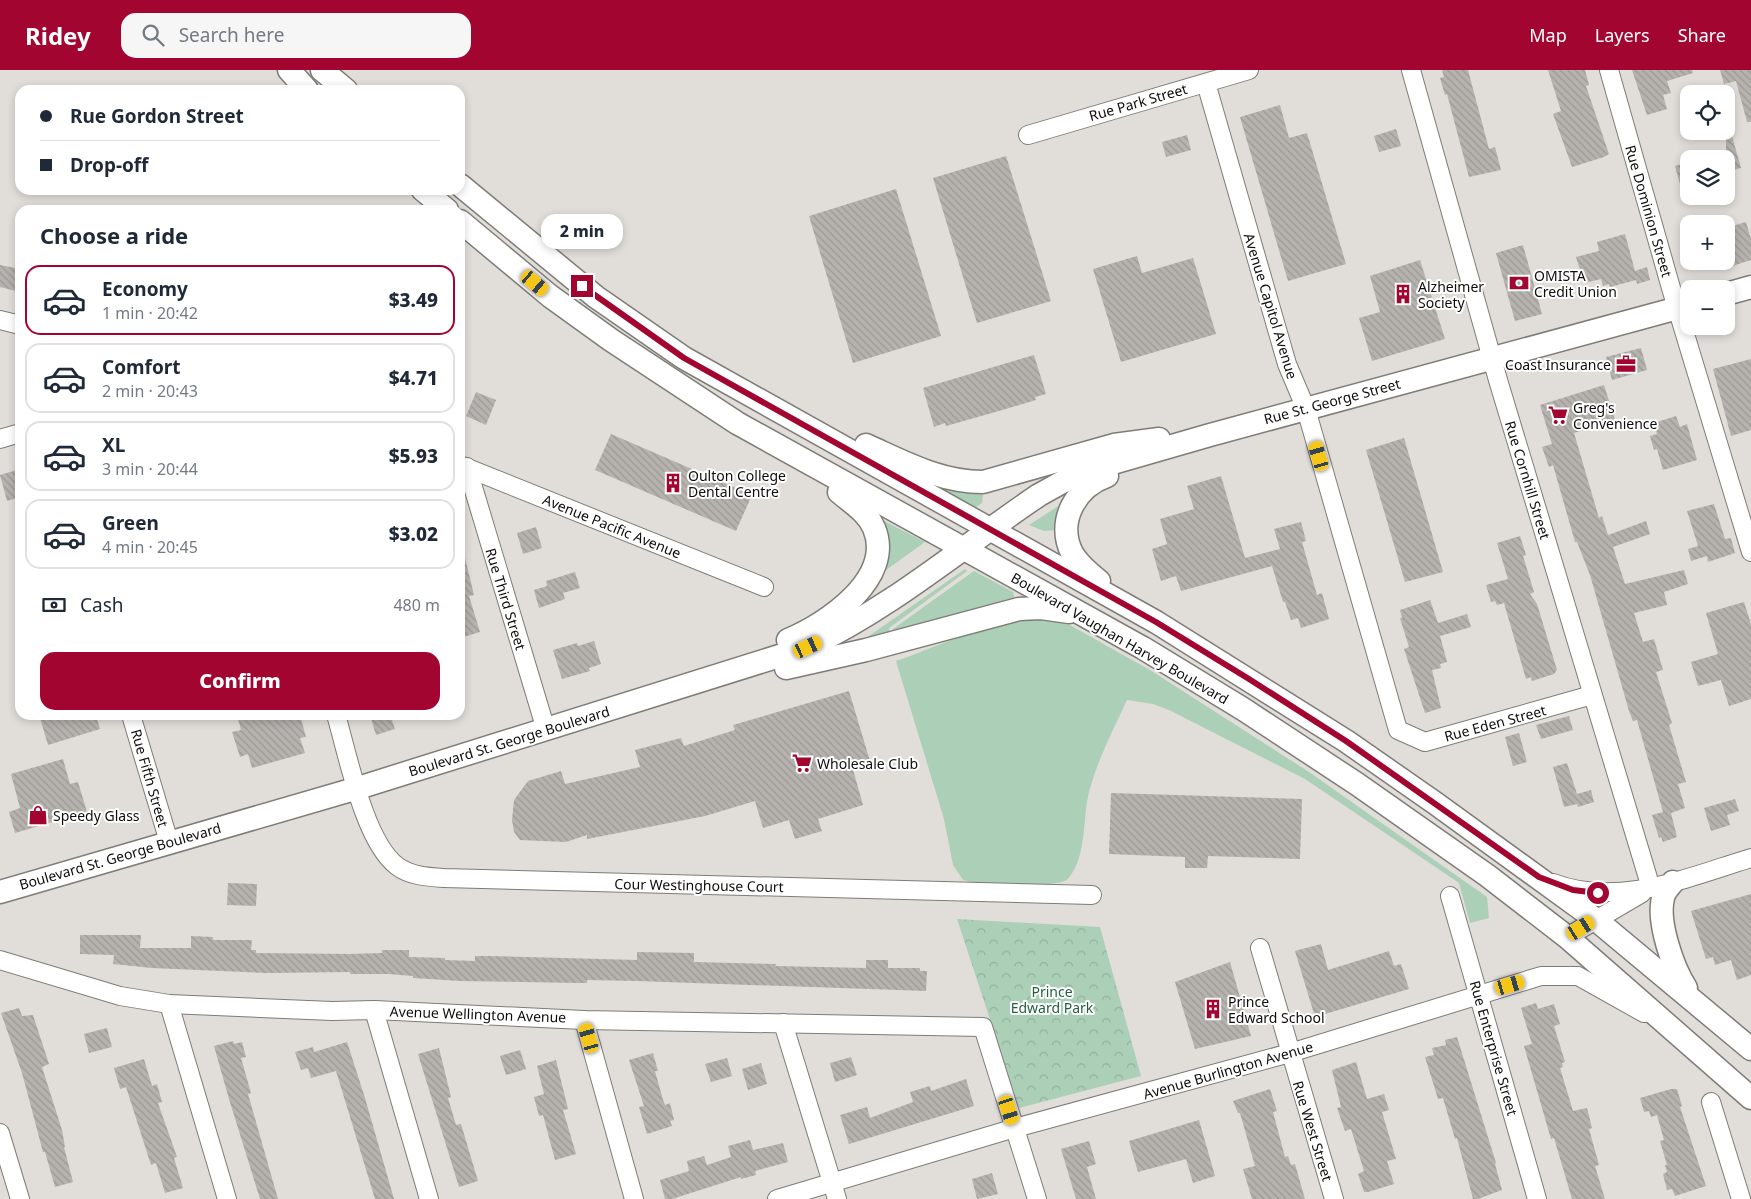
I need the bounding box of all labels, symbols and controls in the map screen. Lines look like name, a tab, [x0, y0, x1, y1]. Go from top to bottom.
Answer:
search box	[121, 13, 471, 58]
text: Ridey	[25, 19, 91, 52]
icon: search	[139, 21, 167, 49]
text: Search here	[179, 22, 284, 48]
text: Map	[1529, 23, 1567, 47]
text: Layers	[1595, 23, 1650, 47]
text: Share	[1678, 23, 1726, 47]
street label: Rue Park Street	[1087, 79, 1189, 125]
map controls	[1680, 85, 1735, 335]
button: locate	[1680, 85, 1735, 140]
text: Rue Gordon Street	[70, 103, 244, 129]
street label: Rue Dominion Street	[1621, 143, 1677, 279]
button: layers	[1680, 150, 1735, 205]
text: Drop-off	[70, 152, 149, 178]
callout: 2 min	[541, 214, 623, 248]
button: +	[1680, 215, 1735, 270]
text: Choose a ride	[40, 220, 188, 250]
text: 2 min	[560, 220, 604, 242]
street label: Avenue Capitol Avenue	[1240, 231, 1302, 381]
place label: OMISTA Credit Union	[1534, 266, 1617, 301]
car	[518, 268, 551, 298]
bank icon: OMISTA Credit Union	[1508, 272, 1530, 294]
route end	[571, 275, 593, 297]
text: Economy	[102, 276, 188, 302]
place label: Alzheimer Society	[1418, 277, 1484, 312]
icon: car	[42, 278, 87, 323]
button: −	[1680, 280, 1735, 335]
building icon: Alzheimer Society	[1392, 283, 1414, 305]
text: $3.49	[389, 287, 438, 313]
text: 1 min · 20:42	[102, 302, 198, 324]
office icon: Coast Insurance	[1615, 353, 1637, 375]
text: Comfort	[102, 354, 181, 380]
place label: Coast Insurance	[1505, 355, 1611, 374]
icon: car	[42, 356, 87, 401]
text: $4.71	[389, 365, 438, 391]
street label: Rue St. George Street	[1262, 374, 1402, 428]
text: 2 min · 20:43	[102, 380, 198, 402]
place label: Greg's Convenience	[1573, 398, 1658, 433]
supermarket icon: Greg's Convenience	[1547, 404, 1569, 426]
street label: Rue Cornhill Street	[1501, 418, 1555, 542]
text: XL	[102, 432, 125, 458]
icon: car	[42, 434, 87, 479]
car	[1307, 440, 1330, 472]
text: $5.93	[389, 443, 438, 469]
text: 3 min · 20:44	[102, 458, 198, 480]
place label: Oulton College Dental Centre	[688, 466, 786, 501]
building icon: Oulton College Dental Centre	[662, 472, 684, 494]
street label: Avenue Pacific Avenue	[540, 490, 684, 562]
text: Green	[102, 510, 159, 536]
icon: car	[42, 512, 87, 557]
text: $3.02	[389, 521, 438, 547]
text: 4 min · 20:45	[102, 536, 198, 558]
street label: Rue Third Street	[481, 546, 531, 652]
street label: Boulevard Vaughan Harvey Boulevard	[1008, 568, 1232, 708]
icon: cash	[40, 591, 68, 619]
text: Cash	[80, 592, 124, 618]
text: 480 m	[393, 594, 440, 616]
car	[791, 634, 824, 660]
button: Confirm	[40, 652, 440, 710]
street label: Rue Eden Street	[1442, 700, 1548, 746]
street label: Boulevard St. George Boulevard	[406, 701, 612, 781]
street label: Rue Fifth Street	[127, 727, 173, 829]
supermarket icon: Wholesale Club	[791, 752, 813, 774]
place label: Wholesale Club	[817, 754, 918, 773]
shop icon: Speedy Glass	[27, 804, 49, 826]
place label: Speedy Glass	[53, 806, 140, 825]
street label: Boulevard St. George Boulevard	[17, 818, 223, 894]
street label: Cour Westinghouse Court	[614, 874, 784, 896]
route start	[1587, 882, 1609, 904]
car	[1564, 914, 1597, 942]
car	[1493, 974, 1526, 996]
street label: Rue Enterprise Street	[1466, 978, 1522, 1118]
park label: Prince Edward Park	[1011, 982, 1094, 1017]
place label: Prince Edward School	[1228, 992, 1325, 1027]
building icon: Prince Edward School	[1202, 998, 1224, 1020]
street label: Avenue Wellington Avenue	[389, 1001, 567, 1027]
car	[577, 1022, 600, 1054]
street label: Avenue Burlington Avenue	[1141, 1037, 1315, 1103]
street label: Rue West Street	[1289, 1078, 1337, 1184]
car	[997, 1093, 1020, 1127]

